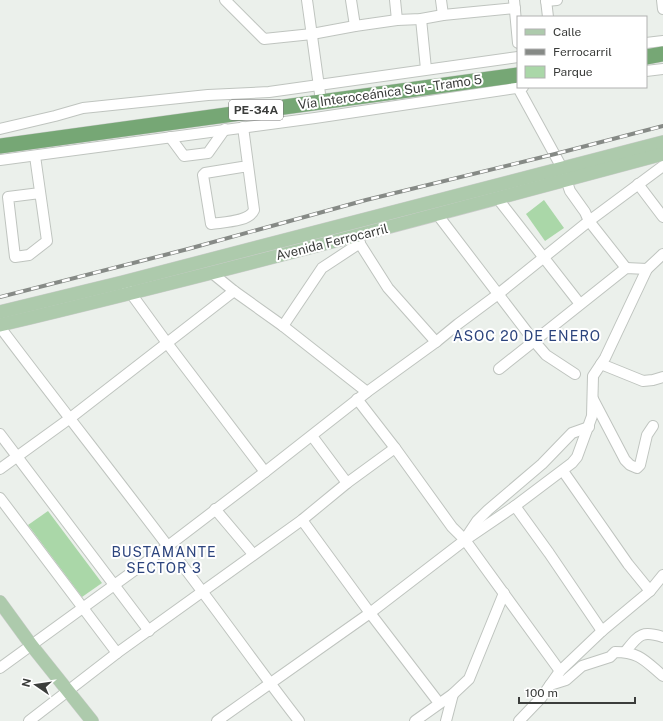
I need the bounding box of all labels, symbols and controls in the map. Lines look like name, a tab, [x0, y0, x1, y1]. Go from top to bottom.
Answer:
legend	[517, 16, 647, 88]
text: Calle	[553, 25, 582, 39]
text: Ferrocarril	[553, 45, 612, 59]
text: Parque	[553, 65, 593, 79]
street label: Vía Interoceánica Sur - Tramo 5	[297, 72, 483, 112]
road number: PE-34A	[229, 100, 283, 120]
street label: Avenida Ferrocarril	[274, 221, 390, 263]
district label: ASOC 20 DE ENERO	[453, 328, 601, 344]
district label: BUSTAMANTE SECTOR 3	[111, 544, 217, 576]
north arrow	[16, 665, 56, 705]
text: N	[19, 677, 33, 688]
scale bar	[519, 679, 635, 705]
text: 100 m	[525, 686, 558, 700]

